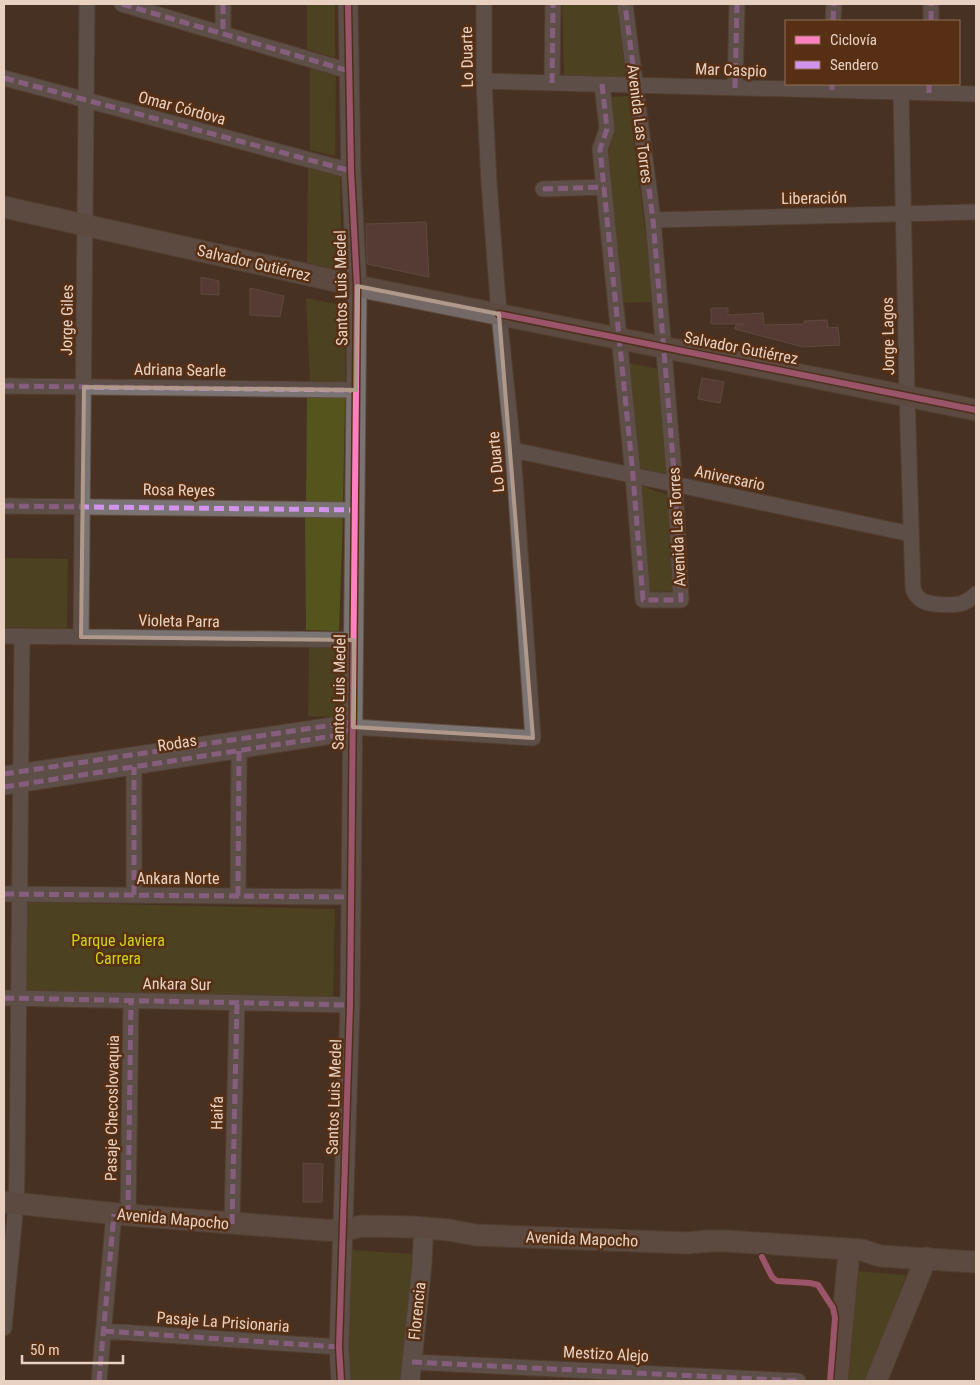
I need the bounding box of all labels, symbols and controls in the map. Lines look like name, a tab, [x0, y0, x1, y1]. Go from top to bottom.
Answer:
legend	[785, 20, 960, 85]
street label: Lo Duarte	[457, 26, 477, 88]
text: Ciclovía	[830, 31, 877, 49]
text: Sendero	[830, 56, 879, 74]
street label: Mar Caspio	[695, 59, 767, 81]
street label: Avenida Las Torres	[623, 63, 657, 185]
street label: Omar Córdova	[136, 87, 228, 129]
street label: Liberación	[781, 188, 847, 208]
street label: Santos Luis Medel	[330, 230, 352, 346]
street label: Salvador Gutiérrez	[195, 241, 313, 285]
street label: Jorge Giles	[57, 284, 77, 356]
street label: Jorge Lagos	[878, 297, 898, 375]
street label: Salvador Gutiérrez	[682, 328, 800, 368]
street label: Adriana Searle	[134, 360, 226, 380]
street label: Lo Duarte	[484, 431, 508, 493]
street label: Aniversario	[693, 461, 767, 495]
street label: Avenida Las Torres	[664, 467, 690, 587]
street label: Rosa Reyes	[143, 480, 215, 500]
street label: Violeta Parra	[138, 611, 220, 631]
street label: Santos Luis Medel	[328, 634, 350, 750]
street label: Rodas	[156, 731, 198, 755]
street label: Ankara Norte	[136, 869, 220, 888]
park label: Parque Javiera Carrera	[71, 931, 165, 968]
street label: Ankara Sur	[143, 974, 212, 994]
street label: Pasaje Checoslovaquia	[101, 1035, 123, 1181]
street label: Santos Luis Medel	[322, 1039, 346, 1155]
street label: Haifa	[207, 1096, 227, 1130]
street label: Avenida Mapocho	[116, 1205, 230, 1233]
street label: Avenida Mapocho	[525, 1228, 639, 1250]
street label: Florencia	[405, 1281, 429, 1341]
street label: Pasaje La Prisionaria	[156, 1308, 290, 1336]
scale bar	[22, 1332, 124, 1364]
text: 50 m	[30, 1341, 60, 1359]
street label: Mestizo Alejo	[563, 1342, 649, 1366]

